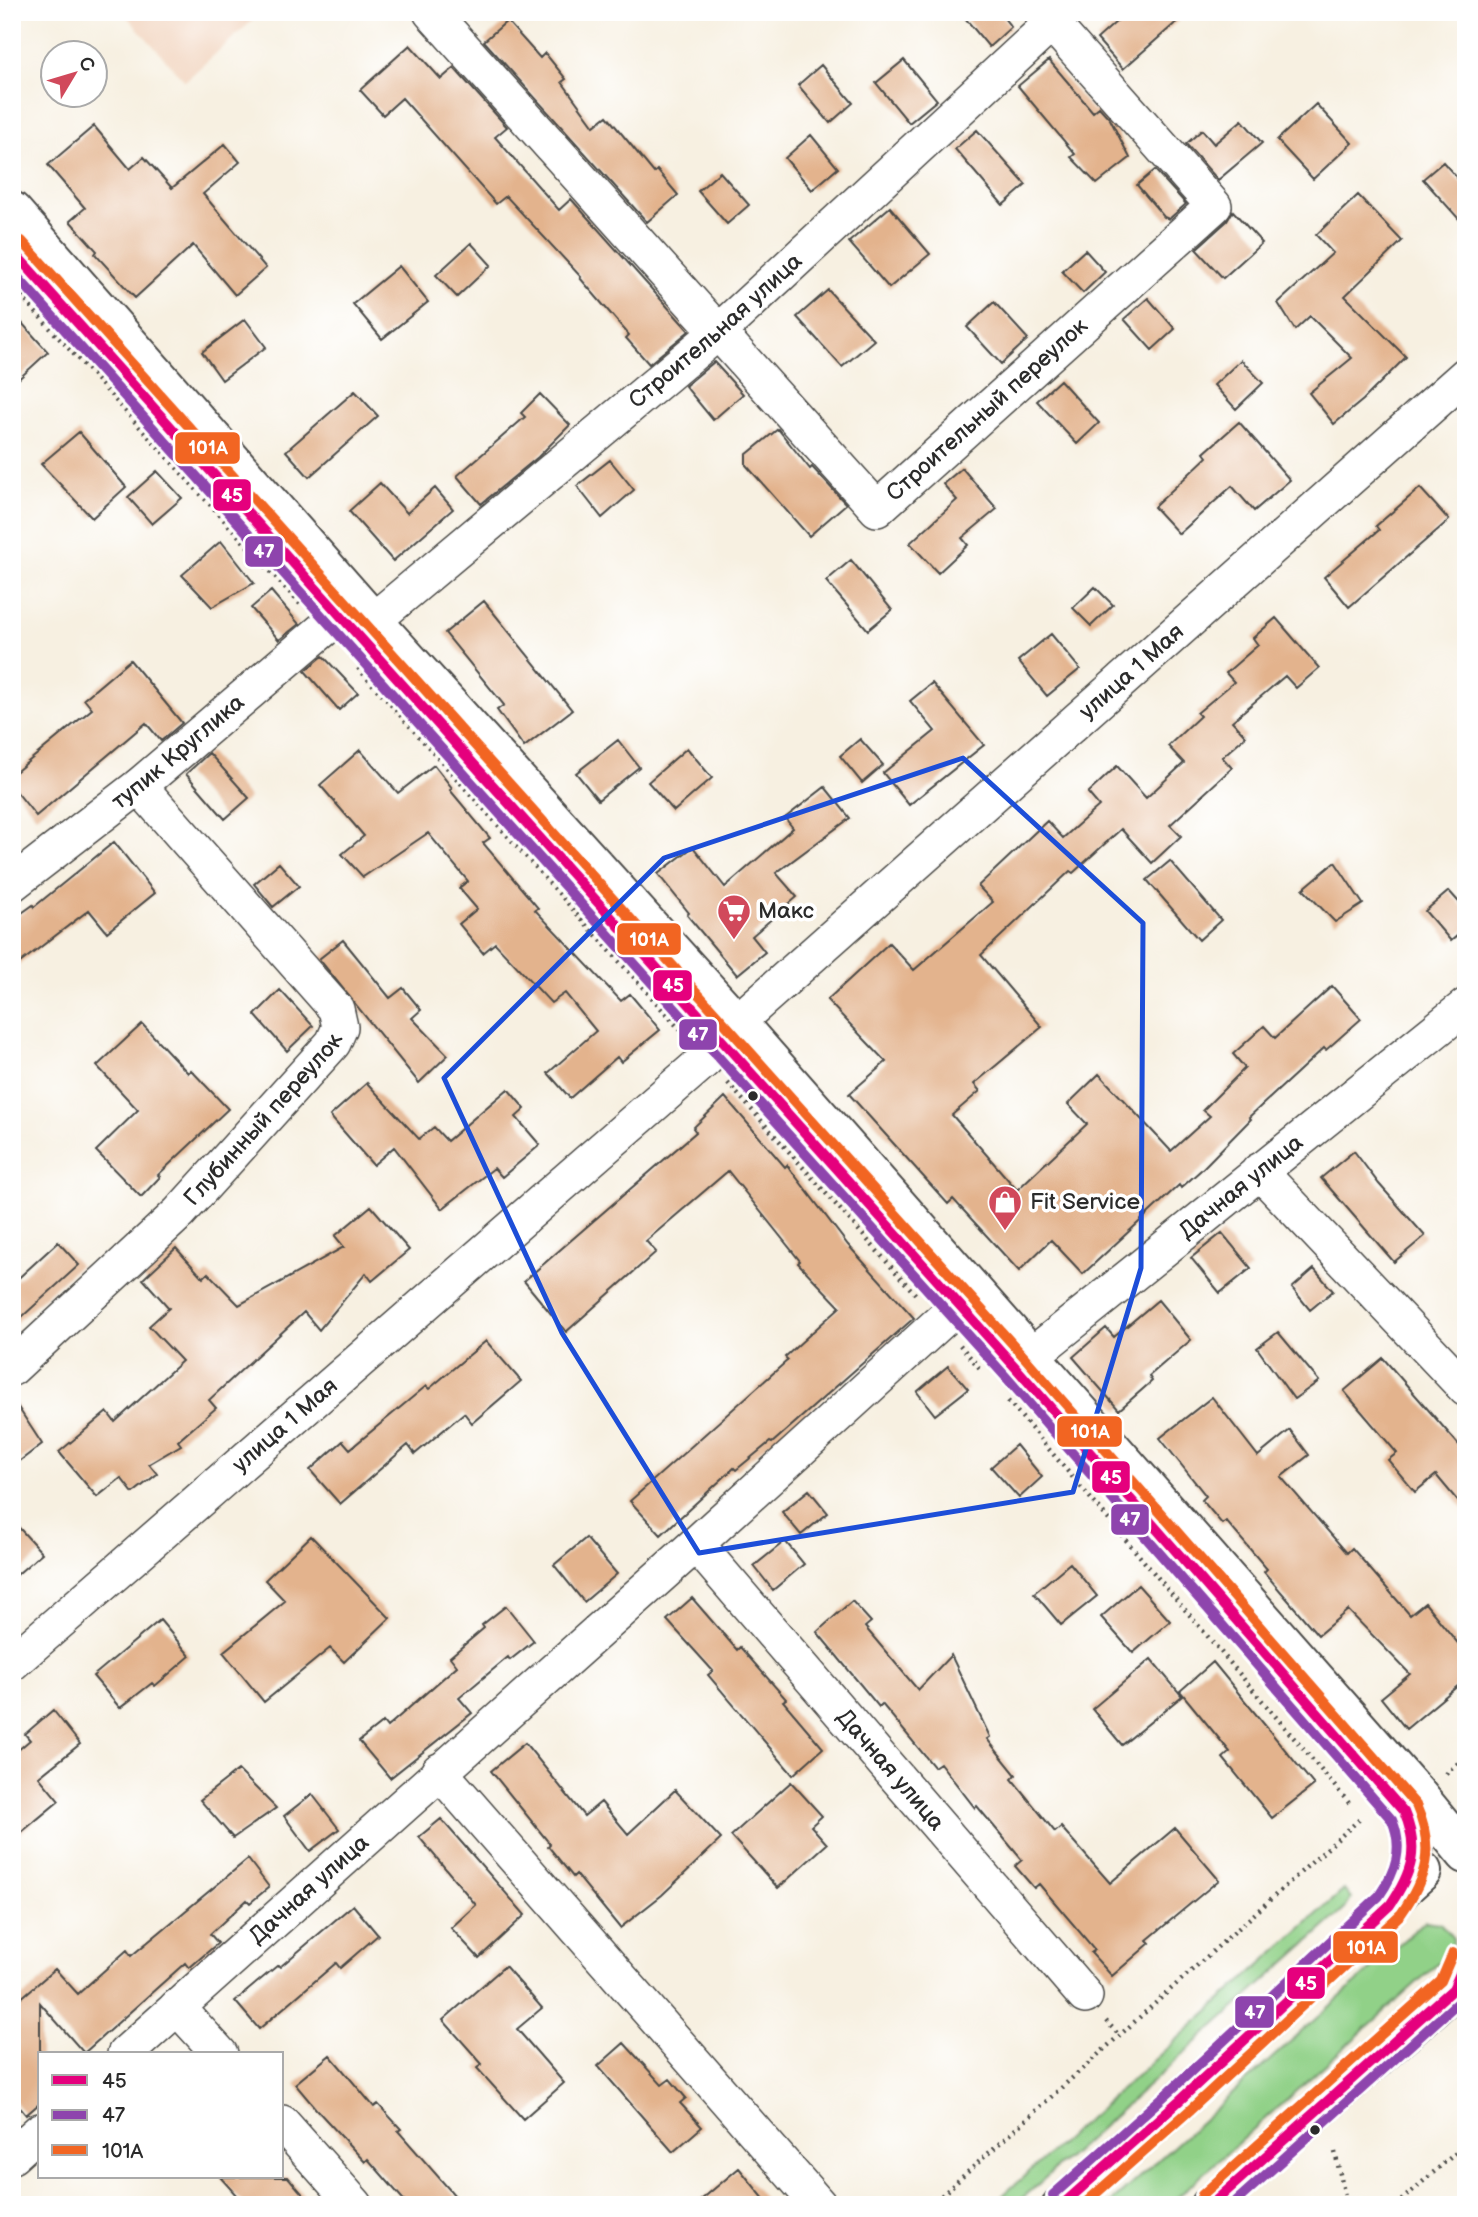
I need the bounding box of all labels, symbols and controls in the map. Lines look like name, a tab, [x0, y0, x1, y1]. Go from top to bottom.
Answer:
north arrow	[38, 38, 108, 108]
text: С	[73, 52, 99, 77]
street label: Строительная улица	[623, 247, 808, 415]
street label: Строительный переулок	[881, 312, 1094, 508]
line badge: 101А	[174, 431, 241, 465]
text: 101А	[188, 437, 228, 460]
line badge: 45	[212, 478, 252, 512]
text: 45	[221, 485, 243, 508]
line badge: 47	[244, 535, 284, 568]
text: 47	[253, 541, 275, 564]
street label: улица 1 Мая	[1074, 618, 1190, 726]
street label: тупик Круглика	[106, 688, 250, 816]
supermarket icon: Макс	[715, 892, 753, 941]
place label: Макс	[758, 897, 814, 925]
line badge: 101А	[616, 922, 682, 956]
text: 101А	[629, 929, 669, 952]
line badge: 45	[652, 969, 693, 1002]
text: 45	[662, 975, 684, 998]
line badge: 47	[678, 1018, 718, 1051]
text: 47	[687, 1024, 709, 1047]
street label: Глубинный переулок	[178, 1029, 350, 1212]
unlabelled marker	[746, 1089, 760, 1103]
street label: Дачная улица	[1174, 1128, 1309, 1245]
shop icon: Fit Service	[986, 1183, 1024, 1232]
place label: Fit Service	[1030, 1188, 1140, 1216]
street label: улица 1 Мая	[227, 1372, 344, 1479]
line badge: 101А	[1056, 1415, 1123, 1448]
text: 101А	[1070, 1421, 1110, 1444]
line badge: 45	[1091, 1460, 1131, 1494]
text: 45	[1100, 1467, 1122, 1490]
line badge: 47	[1110, 1503, 1150, 1536]
text: 47	[1119, 1509, 1141, 1532]
street label: Дачная улица	[830, 1703, 951, 1837]
street label: Дачная улица	[244, 1828, 375, 1950]
line badge: 101А	[1332, 1930, 1399, 1964]
text: 101А	[1346, 1937, 1386, 1960]
line badge: 45	[1286, 1966, 1326, 2000]
text: 45	[1295, 1973, 1317, 1996]
line badge: 47	[1234, 1995, 1275, 2029]
text: 47	[1244, 2002, 1266, 2025]
legend	[38, 2052, 284, 2178]
text: 45	[102, 2069, 127, 2094]
text: 47	[102, 2103, 126, 2128]
unlabelled marker	[1308, 2123, 1322, 2137]
text: 101А	[102, 2139, 144, 2164]

